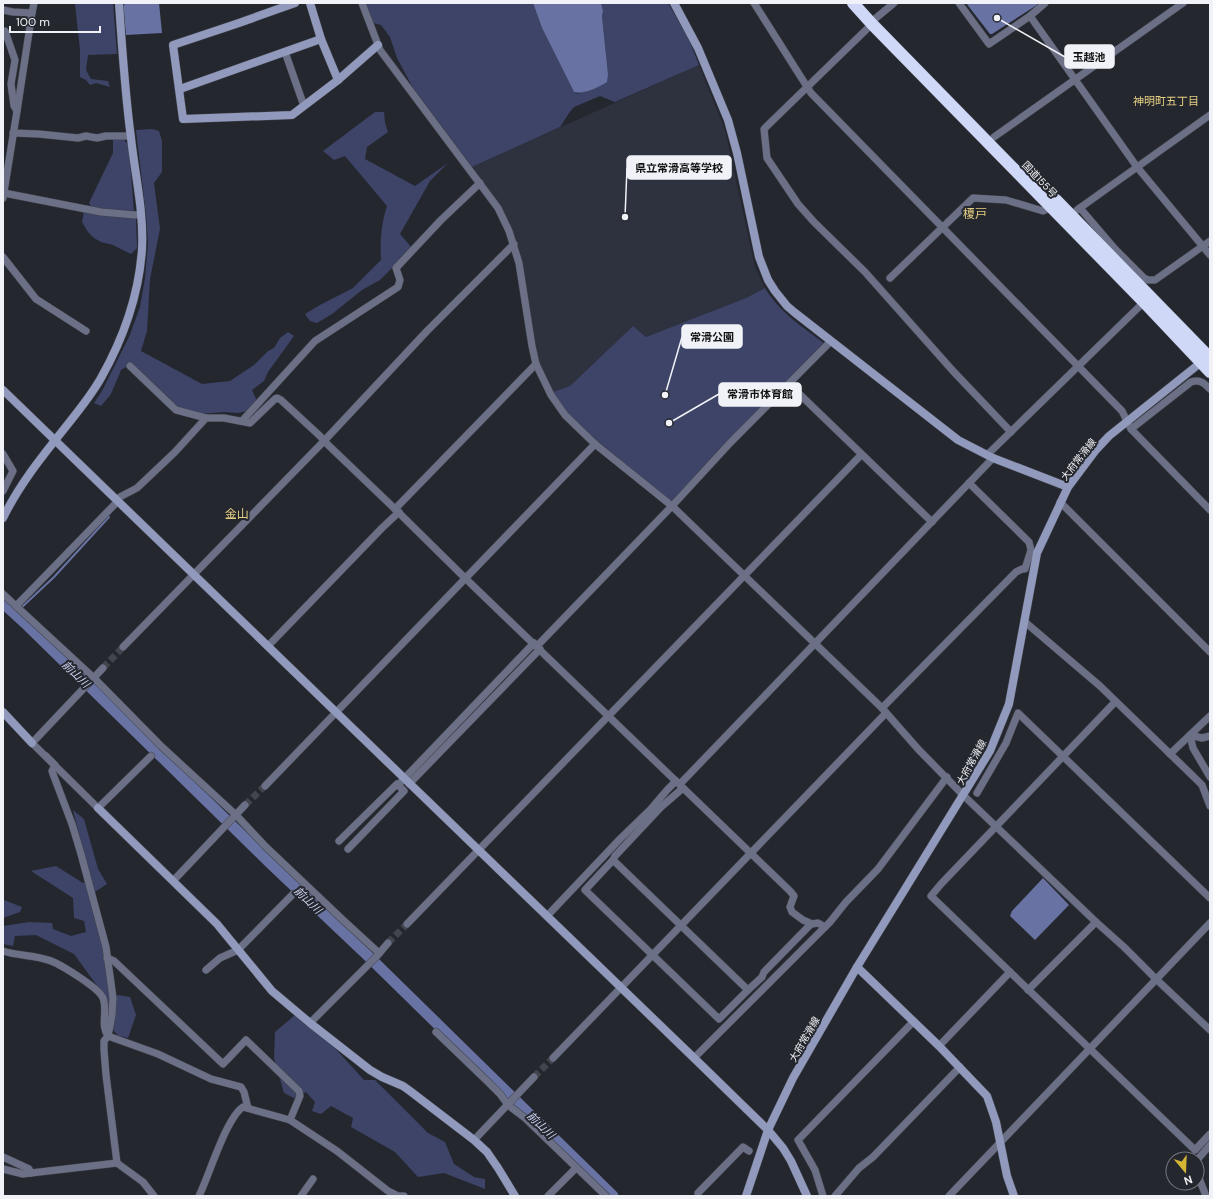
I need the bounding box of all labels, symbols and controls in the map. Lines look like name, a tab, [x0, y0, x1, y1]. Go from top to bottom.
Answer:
scale bar	[10, 8, 100, 34]
text: 100 m	[16, 14, 50, 30]
callout: 玉越池	[1065, 45, 1114, 68]
text: 玉越池	[1073, 50, 1106, 64]
district label: 神明町五丁目	[1133, 94, 1199, 108]
callout: 県立常滑高等学校	[627, 156, 731, 179]
street label: 国道155号	[1019, 159, 1060, 200]
text: 県立常滑高等学校	[635, 161, 723, 175]
district label: 榎戸	[963, 206, 987, 222]
callout: 常滑公園	[682, 325, 742, 348]
text: 常滑公園	[690, 330, 734, 344]
callout: 常滑市体育館	[719, 383, 801, 406]
text: 常滑市体育館	[727, 387, 793, 401]
street label: 大府常滑線	[1058, 436, 1099, 483]
district label: 金山	[225, 506, 249, 522]
water label: 前山川	[59, 658, 93, 691]
street label: 大府常滑線	[954, 737, 989, 787]
water label: 前山川	[291, 884, 325, 917]
street label: 大府常滑線	[786, 1014, 823, 1064]
water label: 前山川	[524, 1109, 558, 1142]
north arrow	[1165, 1151, 1205, 1191]
text: N	[1182, 1173, 1194, 1188]

